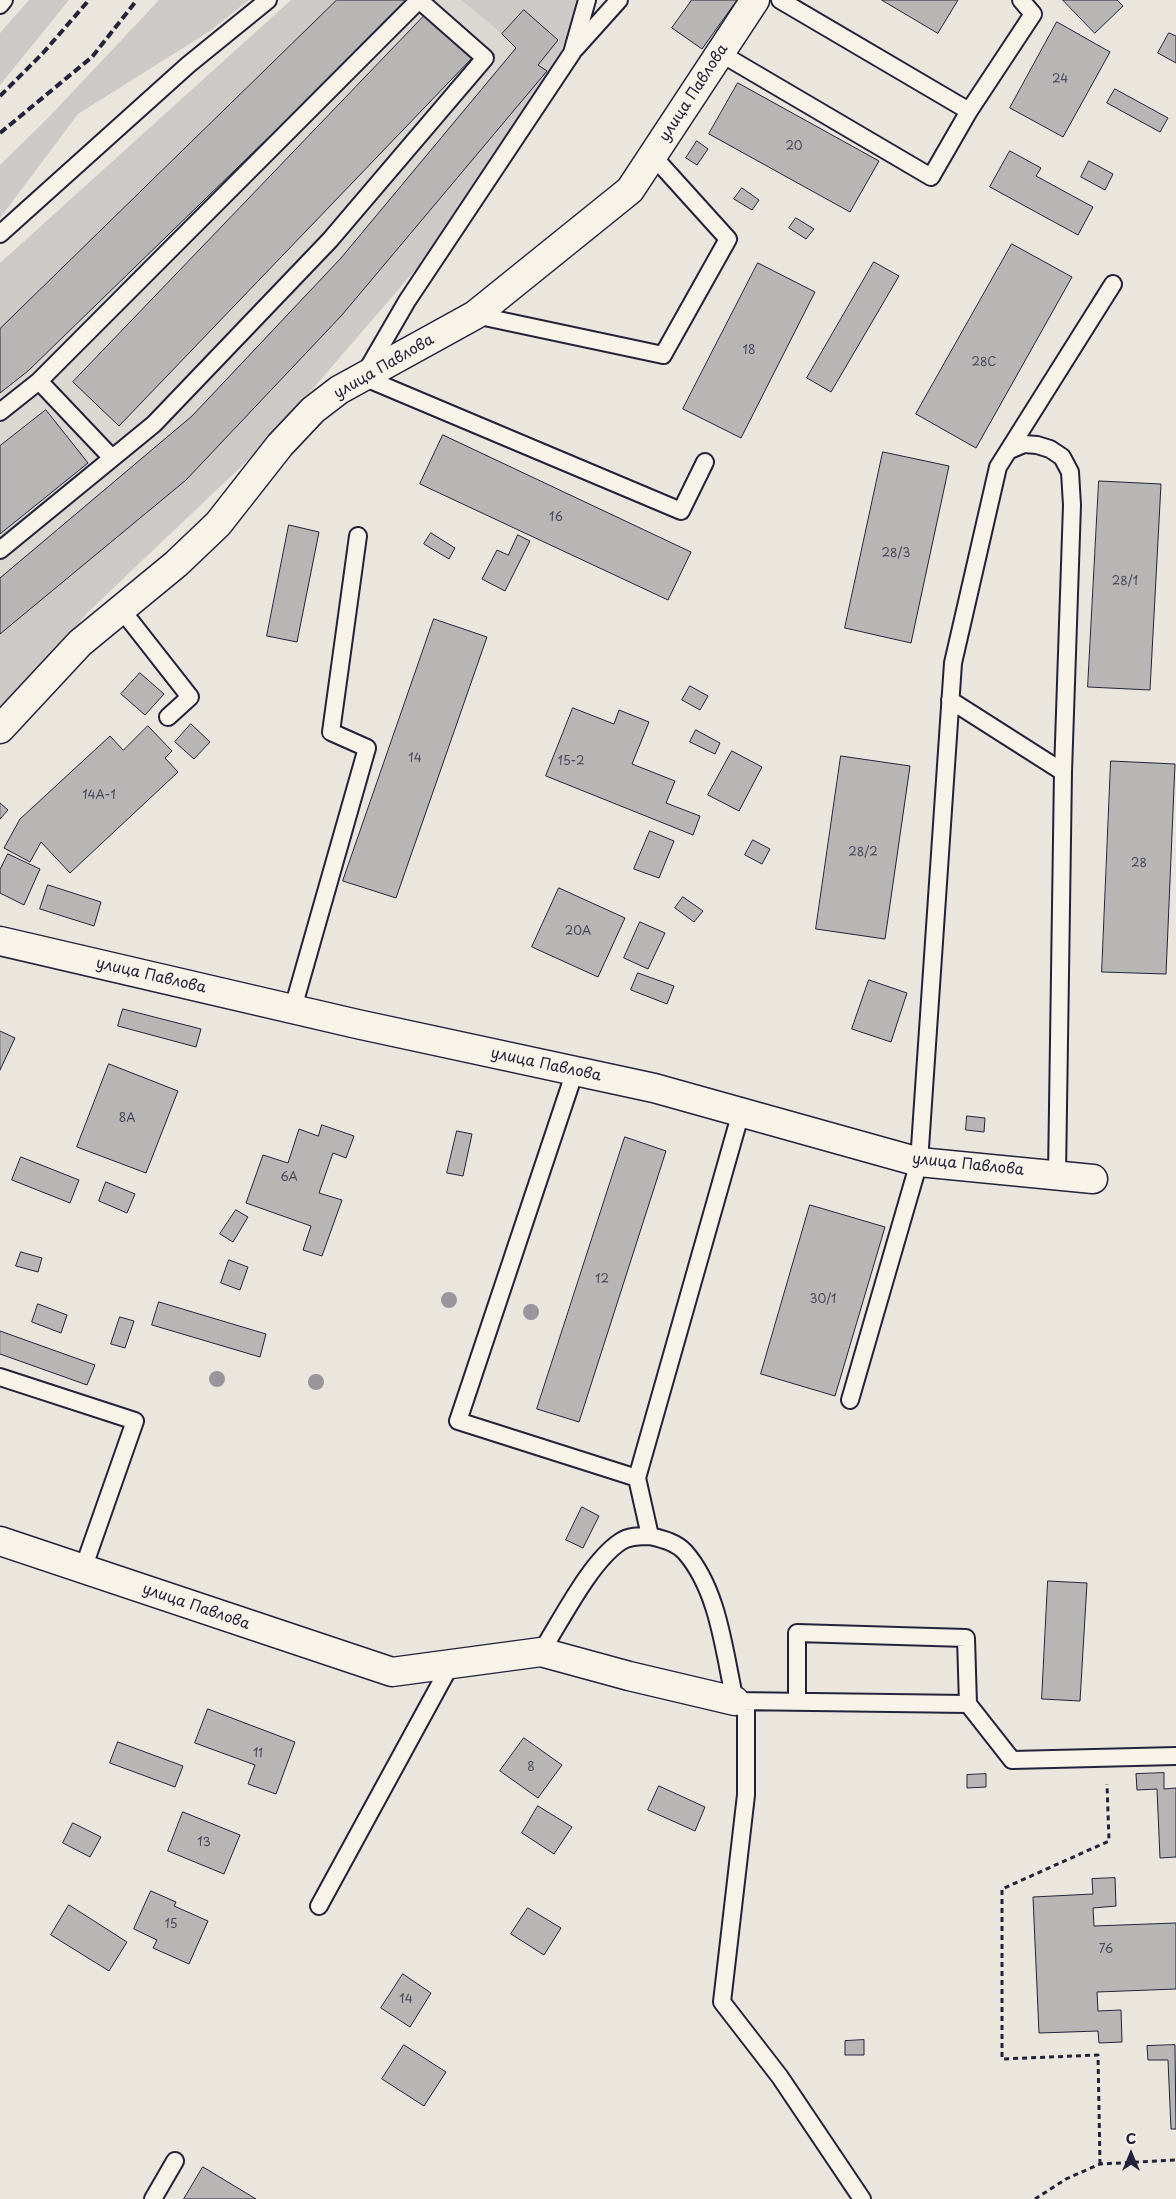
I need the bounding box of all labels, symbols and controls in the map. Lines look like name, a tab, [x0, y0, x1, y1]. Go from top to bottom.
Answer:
street label: улица Павлова	[656, 41, 732, 145]
house number: 24	[1052, 73, 1068, 87]
house number: 20	[785, 140, 803, 154]
street label: улица Павлова	[331, 331, 437, 403]
house number: 18	[743, 344, 755, 358]
house number: 28С	[971, 356, 997, 370]
house number: 16	[549, 511, 563, 525]
house number: 28/3	[882, 547, 910, 561]
house number: 28/1	[1112, 575, 1138, 589]
house number: 14	[408, 752, 422, 766]
house number: 15-2	[557, 755, 585, 769]
house number: 14А-1	[82, 789, 116, 803]
house number: 28/2	[848, 846, 878, 860]
house number: 28	[1131, 857, 1147, 871]
house number: 20А	[565, 925, 591, 939]
street label: улица Павлова	[94, 955, 208, 997]
street label: улица Павлова	[489, 1045, 603, 1085]
house number: 8А	[119, 1112, 135, 1126]
street label: улица Павлова	[911, 1150, 1025, 1180]
house number: 6А	[280, 1171, 298, 1185]
house number: 12	[595, 1273, 609, 1287]
house number: 30/1	[810, 1293, 836, 1307]
street label: улица Павлова	[140, 1580, 252, 1634]
house number: 11	[253, 1747, 263, 1761]
house number: 8	[527, 1761, 535, 1775]
house number: 13	[197, 1836, 211, 1850]
house number: 15	[164, 1918, 178, 1932]
house number: 76	[1099, 1943, 1113, 1957]
house number: 14	[399, 1993, 413, 2007]
text: С	[1126, 2128, 1136, 2149]
north arrow	[1106, 2129, 1156, 2179]

